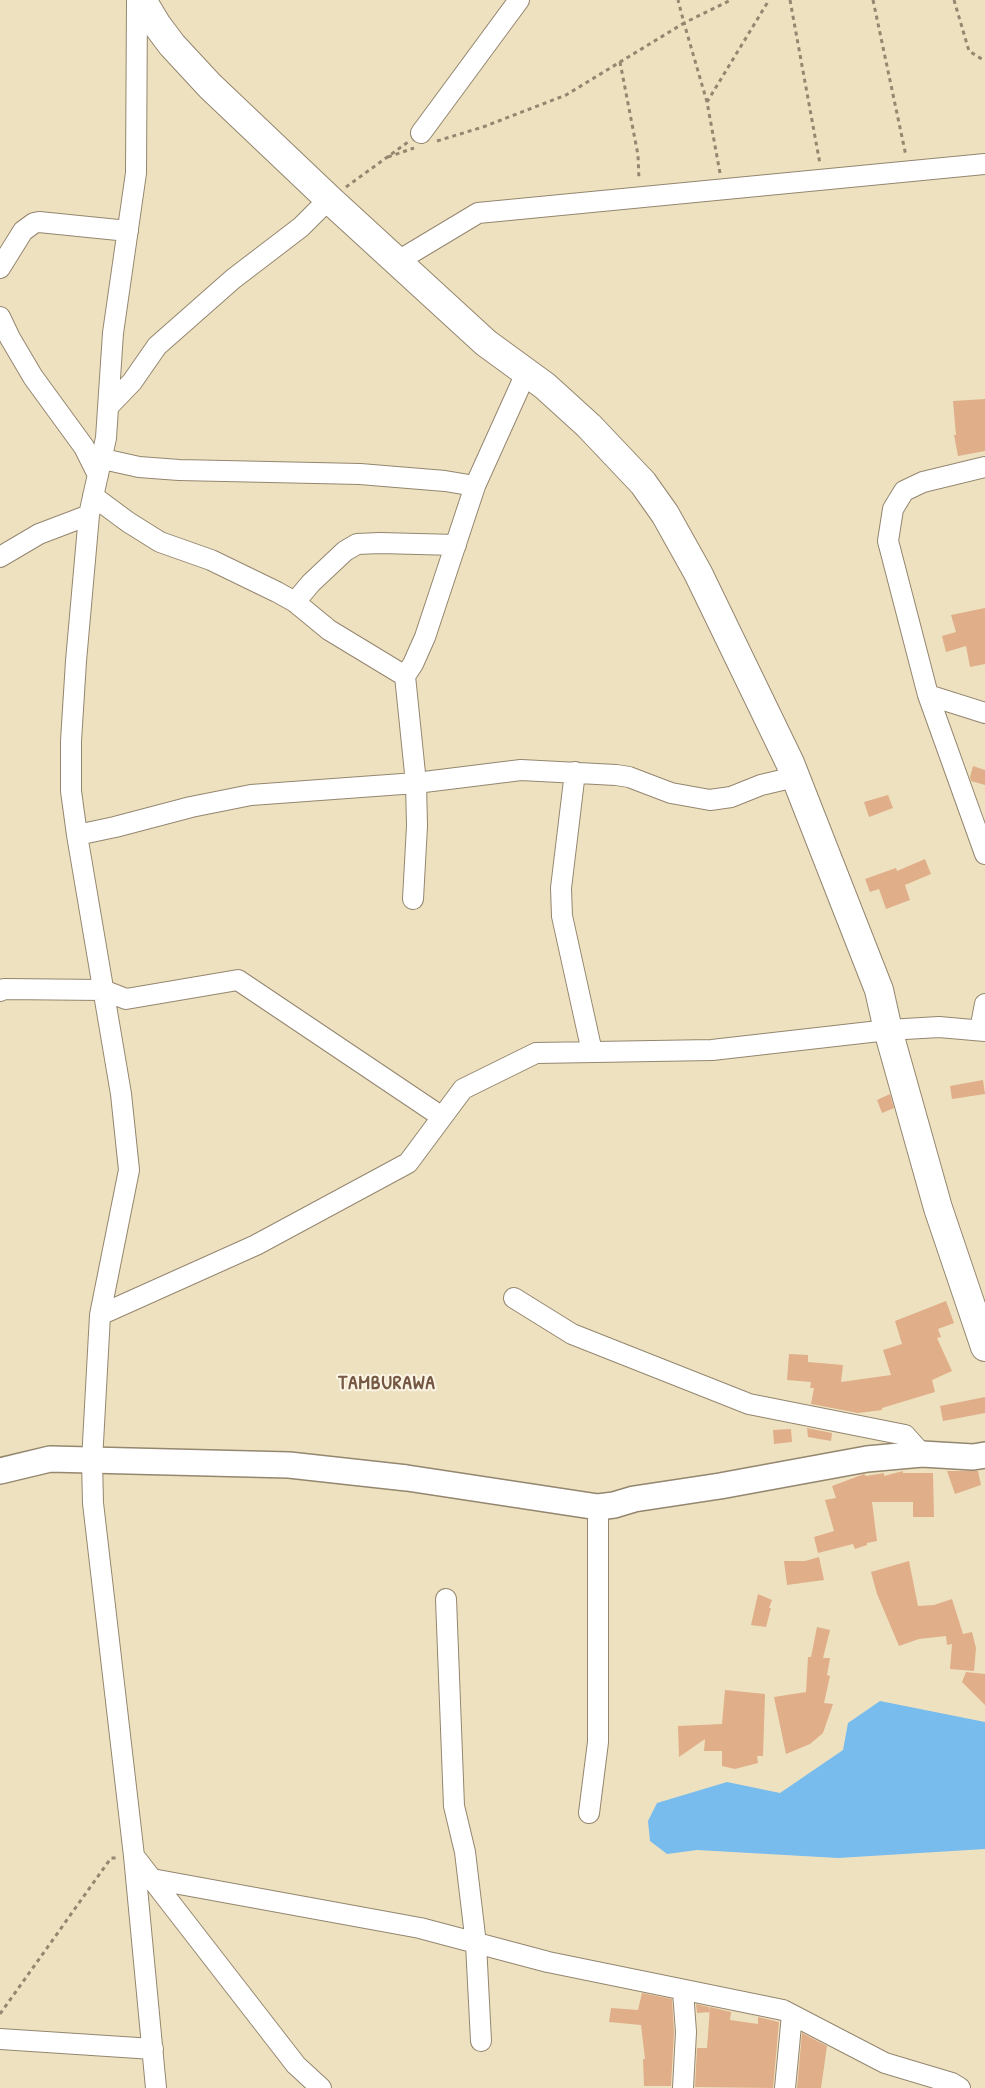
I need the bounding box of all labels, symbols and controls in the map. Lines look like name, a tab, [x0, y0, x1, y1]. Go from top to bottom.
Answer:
district label: TAMBURAWA	[337, 1373, 437, 1395]

